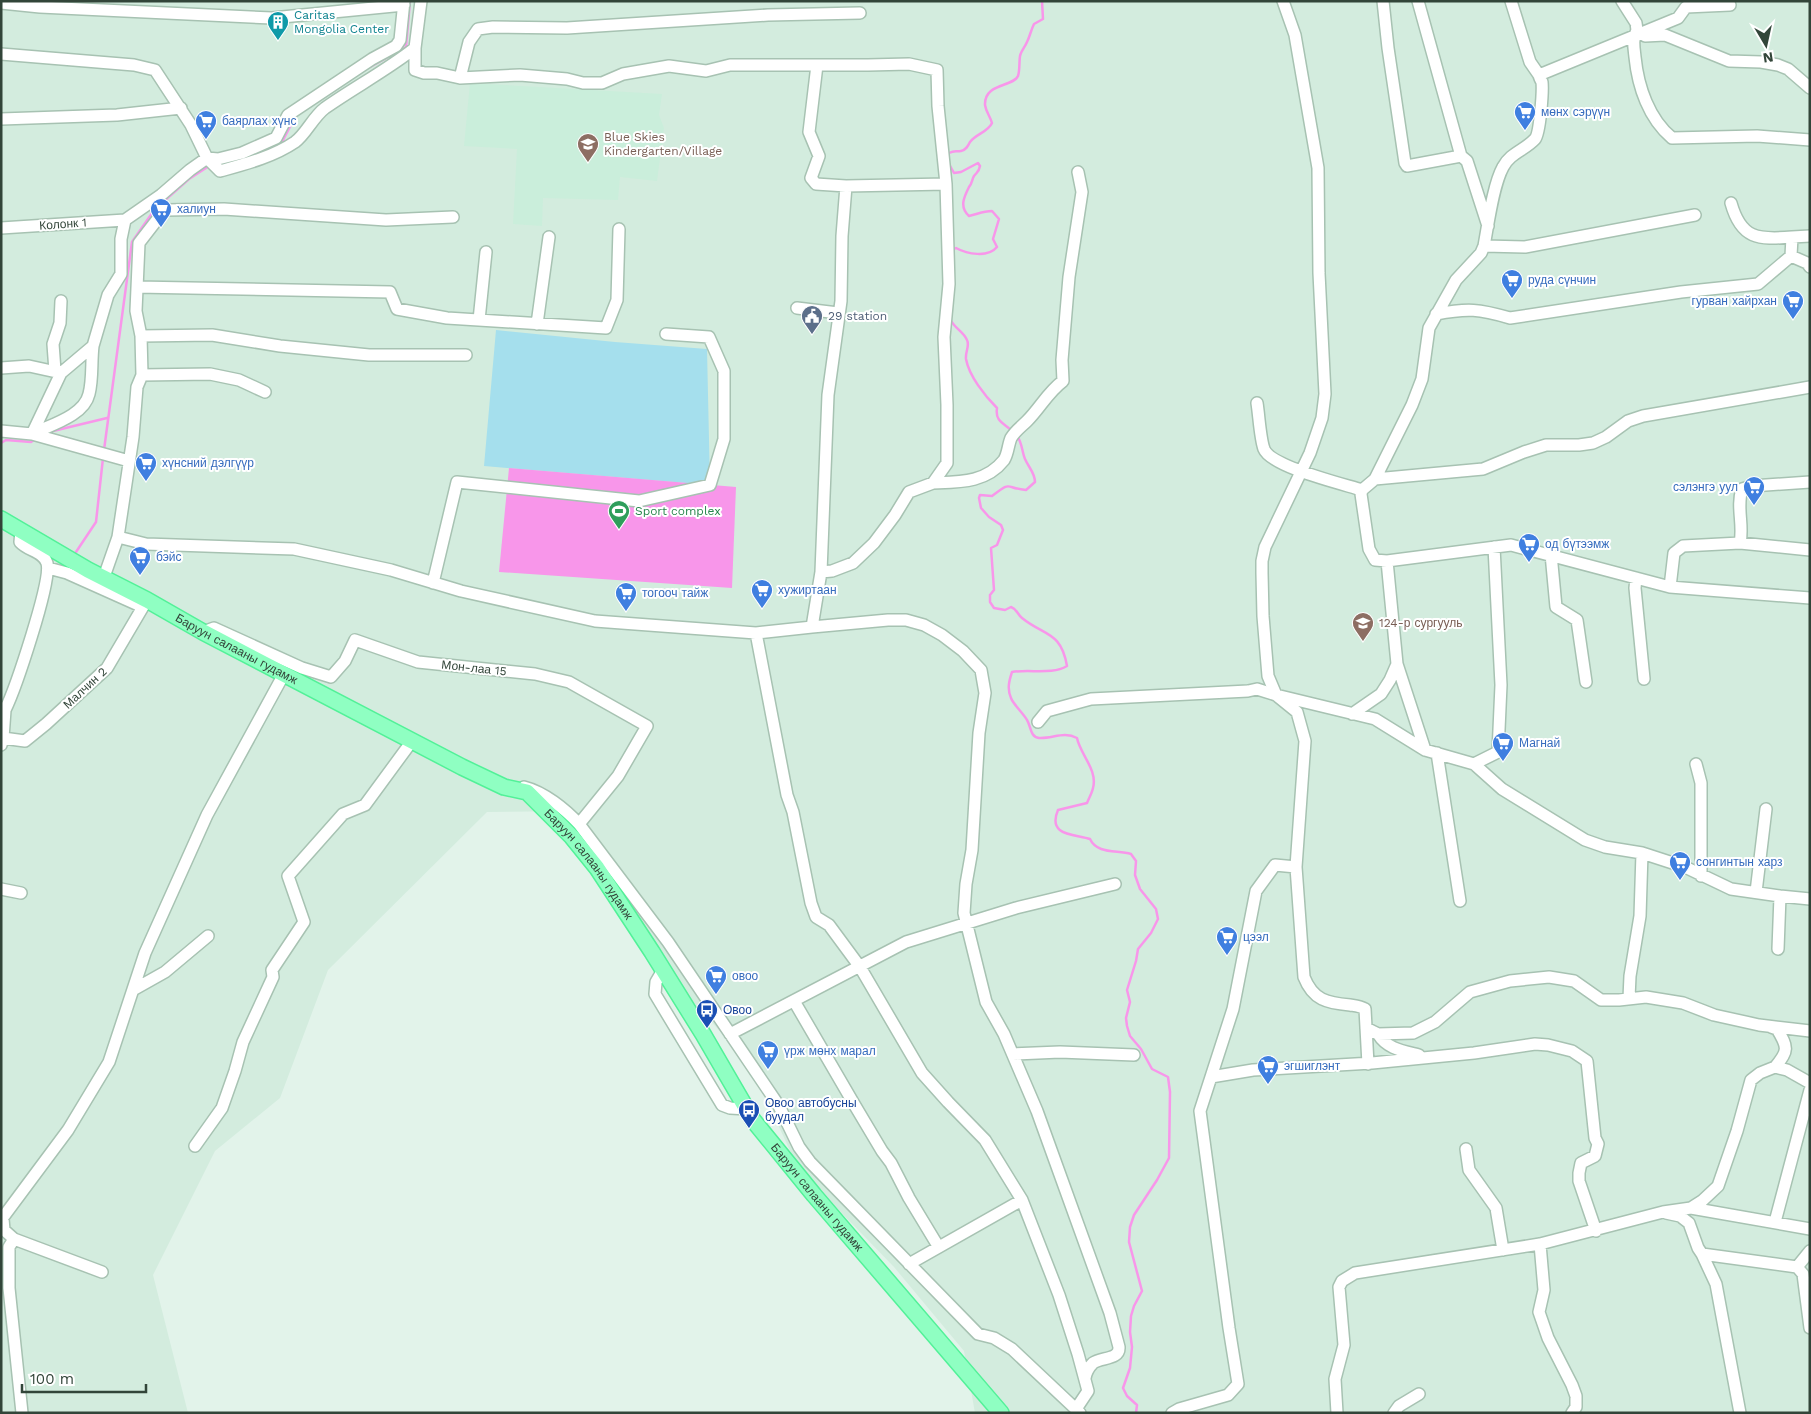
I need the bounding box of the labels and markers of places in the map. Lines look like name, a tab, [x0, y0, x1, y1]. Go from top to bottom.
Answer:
place label: Caritas Mongolia Center	[294, 8, 389, 36]
building icon: Caritas Mongolia Center	[266, 10, 290, 41]
supermarket icon: мөнх сэрүүн	[1513, 100, 1537, 131]
place label: мөнх сэрүүн	[1541, 105, 1610, 119]
supermarket icon: баярлах хүнс	[194, 109, 218, 140]
place label: баярлах хүнс	[222, 114, 296, 128]
place label: Blue Skies Kindergarten/Village	[604, 130, 722, 158]
school or university icon: Blue Skies Kindergarten/Village	[576, 132, 600, 163]
supermarket icon: халиун	[149, 197, 173, 228]
place label: халиун	[177, 202, 216, 216]
supermarket icon: руда сүнчин	[1500, 268, 1524, 299]
place label: руда сүнчин	[1528, 273, 1596, 287]
supermarket icon: гурван хайрхан	[1781, 289, 1805, 320]
place label: гурван хайрхан	[1692, 294, 1777, 308]
public building icon: 29 station	[800, 304, 824, 335]
place label: 29 station	[828, 309, 887, 323]
supermarket icon: хүнсний дэлгүүр	[134, 451, 158, 482]
place label: хүнсний дэлгүүр	[162, 456, 254, 470]
supermarket icon: сэлэнгэ уул	[1742, 475, 1766, 506]
place label: сэлэнгэ уул	[1673, 480, 1738, 494]
sports icon: Sport complex	[607, 499, 631, 530]
place label: Sport complex	[635, 504, 721, 518]
supermarket icon: од бүтээмж	[1517, 532, 1541, 563]
place label: од бүтээмж	[1545, 537, 1609, 551]
supermarket icon: бэйс	[128, 545, 152, 576]
place label: бэйс	[156, 550, 182, 564]
supermarket icon: хужиртаан	[750, 578, 774, 609]
supermarket icon: тогооч тайж	[614, 581, 638, 612]
place label: хужиртаан	[778, 583, 837, 597]
place label: тогооч тайж	[642, 586, 708, 600]
school or university icon: 124-р сургууль	[1351, 611, 1375, 642]
place label: 124-р сургууль	[1379, 616, 1462, 630]
supermarket icon: Магнай	[1491, 731, 1515, 762]
place label: Магнай	[1519, 736, 1560, 750]
supermarket icon: сонгинтын харз	[1668, 850, 1692, 881]
place label: сонгинтын харз	[1696, 855, 1783, 869]
supermarket icon: цээл	[1215, 925, 1239, 956]
place label: цээл	[1243, 930, 1269, 944]
supermarket icon: овоо	[704, 964, 728, 995]
place label: овоо	[732, 969, 759, 983]
bus stop icon: Овоо	[695, 998, 719, 1029]
place label: Овоо	[723, 1003, 752, 1017]
supermarket icon: үрж мөнх марал	[756, 1039, 780, 1070]
place label: үрж мөнх марал	[784, 1044, 876, 1058]
supermarket icon: эгшиглэнт	[1256, 1054, 1280, 1085]
place label: эгшиглэнт	[1284, 1059, 1341, 1073]
place label: Овоо автобусны буудал	[765, 1096, 857, 1124]
bus stop icon: Овоо автобусны буудал	[737, 1098, 761, 1129]

